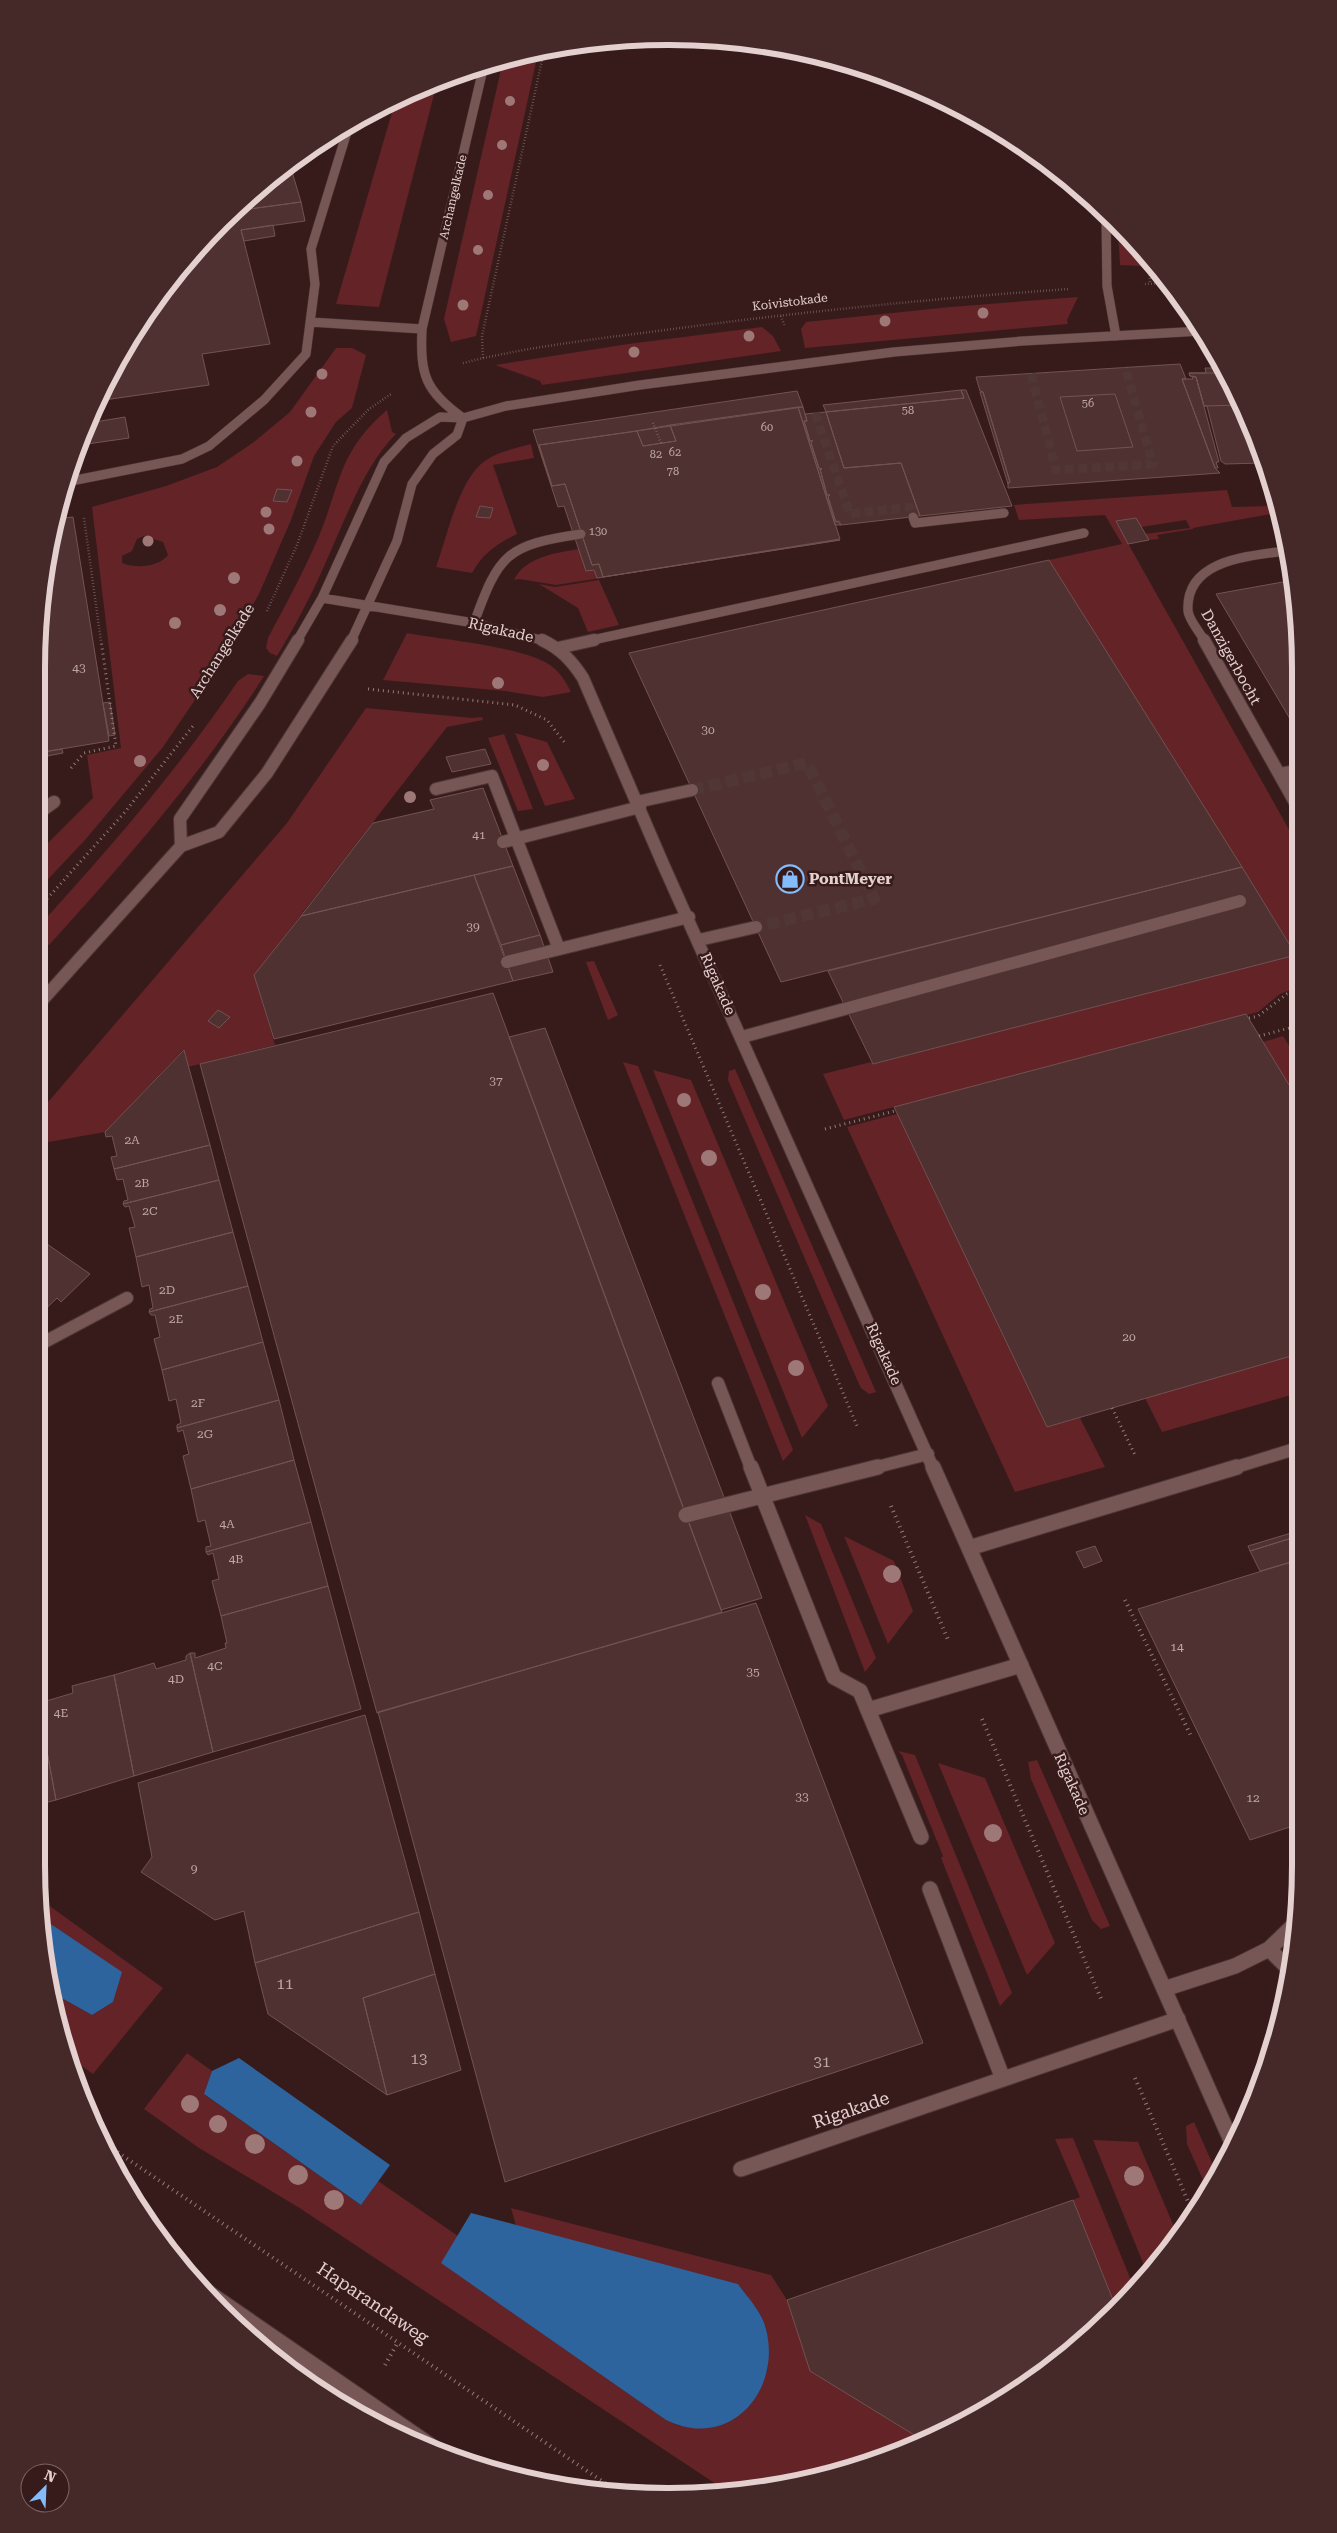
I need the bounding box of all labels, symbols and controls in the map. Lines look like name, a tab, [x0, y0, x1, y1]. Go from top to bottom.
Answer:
street label: Archangelkade	[436, 153, 470, 241]
street label: Koivistokade	[752, 290, 829, 314]
house number: 56	[1082, 397, 1094, 410]
house number: 58	[902, 404, 914, 417]
house number: 60	[761, 421, 773, 434]
house number: 62	[669, 446, 681, 459]
house number: 82	[650, 448, 662, 461]
house number: 78	[667, 465, 679, 478]
house number: 130	[589, 525, 607, 538]
street label: Archangelkade	[186, 600, 258, 702]
street label: Danzigerbocht	[1197, 606, 1265, 708]
street label: Rigakade	[467, 614, 535, 646]
house number: 43	[72, 661, 86, 675]
house number: 30	[701, 723, 715, 737]
house number: 41	[472, 828, 486, 842]
shop icon: PontMeyer	[775, 864, 805, 894]
place label: PontMeyer	[809, 870, 892, 888]
house number: 39	[466, 920, 480, 934]
street label: Rigakade	[696, 950, 740, 1018]
house number: 37	[489, 1074, 503, 1088]
house number: 2A	[124, 1133, 140, 1147]
house number: 2B	[135, 1176, 149, 1190]
house number: 2C	[142, 1204, 158, 1218]
house number: 2D	[159, 1283, 175, 1297]
house number: 2E	[169, 1312, 183, 1326]
street label: Rigakade	[862, 1320, 906, 1388]
house number: 20	[1122, 1330, 1136, 1344]
house number: 2F	[191, 1396, 205, 1410]
house number: 2G	[197, 1427, 214, 1441]
house number: 4A	[219, 1517, 235, 1531]
house number: 4B	[229, 1552, 243, 1566]
house number: 14	[1170, 1640, 1184, 1654]
house number: 4C	[207, 1659, 223, 1673]
house number: 35	[746, 1665, 760, 1679]
house number: 4D	[168, 1672, 184, 1686]
house number: 4E	[54, 1706, 68, 1720]
street label: Rigakade	[1050, 1750, 1094, 1818]
house number: 33	[795, 1790, 809, 1804]
house number: 12	[1246, 1791, 1260, 1805]
house number: 9	[191, 1862, 198, 1876]
house number: 11	[277, 1975, 293, 1993]
house number: 13	[411, 2050, 427, 2068]
house number: 31	[814, 2053, 830, 2071]
street label: Rigakade	[810, 2087, 892, 2132]
street label: Haparandaweg	[314, 2258, 434, 2348]
north arrow	[20, 2463, 70, 2513]
text: N	[42, 2467, 59, 2486]

